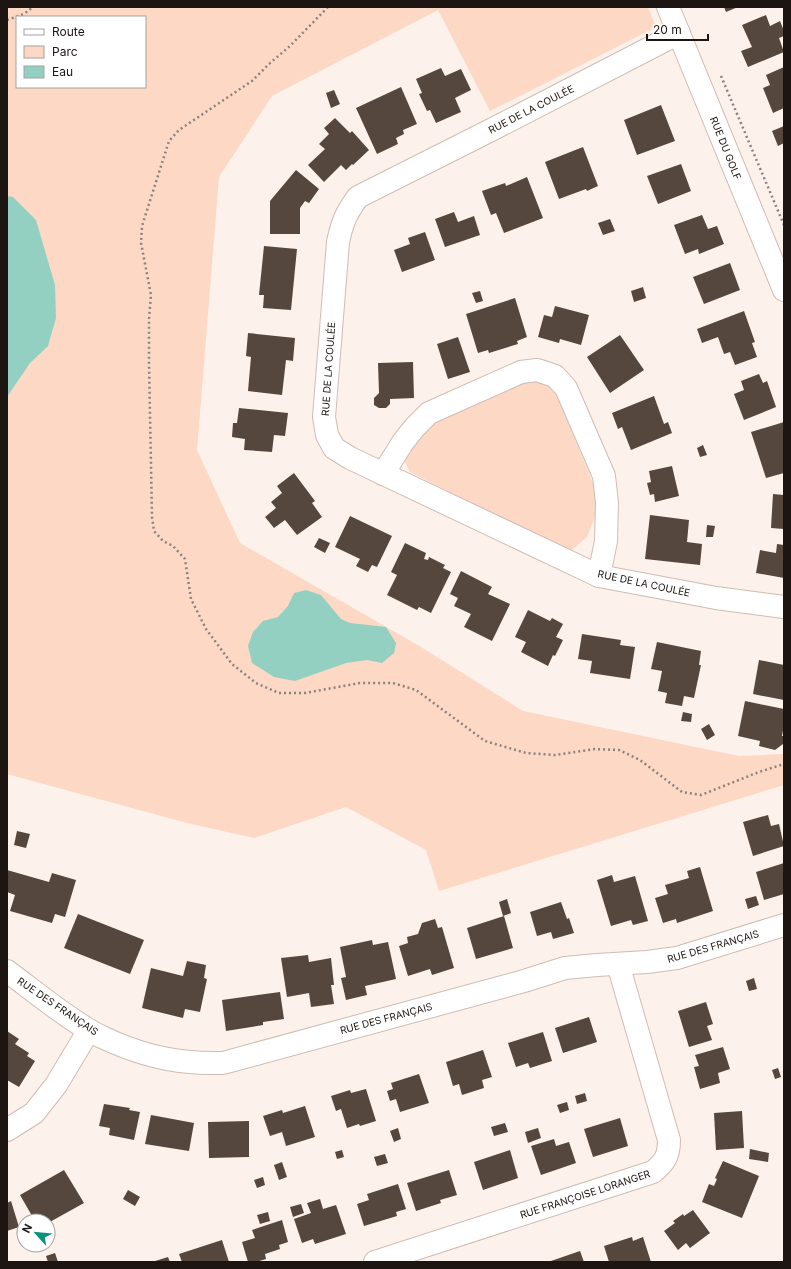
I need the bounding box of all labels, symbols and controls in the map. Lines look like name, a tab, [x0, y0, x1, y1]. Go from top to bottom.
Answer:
legend	[16, 16, 146, 88]
scale bar	[647, 16, 708, 42]
text: 20 m	[653, 22, 682, 37]
text: Route	[52, 24, 85, 39]
text: Parc	[52, 44, 78, 59]
text: Eau	[52, 64, 73, 79]
street label: RUE DE LA COULÉE	[486, 81, 576, 136]
street label: RUE DU GOLF	[708, 115, 744, 181]
street label: RUE DE LA COULÉE	[318, 322, 337, 416]
street label: RUE DE LA COULÉE	[597, 566, 692, 599]
street label: RUE DES FRANÇAIS	[666, 927, 760, 965]
street label: RUE DES FRANÇAIS	[15, 974, 101, 1038]
street label: RUE DES FRANÇAIS	[339, 1000, 433, 1036]
street label: RUE FRANÇOISE LORANGER	[518, 1167, 652, 1221]
north arrow	[16, 1213, 56, 1253]
text: N	[19, 1222, 35, 1235]

